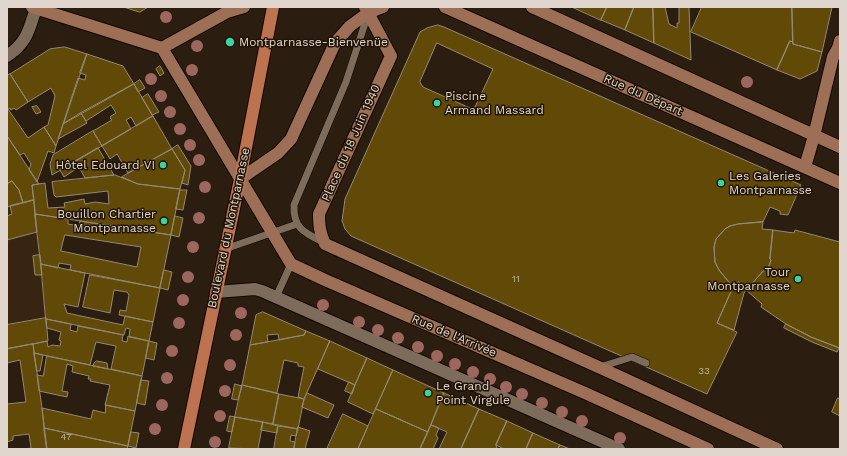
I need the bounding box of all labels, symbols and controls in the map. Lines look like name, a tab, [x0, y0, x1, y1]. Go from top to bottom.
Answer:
place label: Montparnasse-Bienvenüe	[239, 35, 388, 49]
marker: Montparnasse-Bienvenüe	[224, 36, 236, 48]
street label: Rue du Départ	[601, 71, 685, 119]
street label: Place du 18 Juin 1940	[319, 82, 383, 204]
place label: Piscine Armand Massard	[445, 89, 544, 117]
marker: Piscine Armand Massard	[432, 98, 442, 108]
street label: Boulevard du Montparnasse	[205, 146, 253, 310]
place label: Hôtel Edouard VI	[55, 158, 155, 172]
marker: Hôtel Edouard VI	[158, 160, 168, 170]
place label: Les Galeries Montparnasse	[729, 169, 812, 197]
marker: Les Galeries Montparnasse	[716, 178, 726, 188]
place label: Bouillon Chartier Montparnasse	[57, 207, 156, 235]
marker: Bouillon Chartier Montparnasse	[159, 216, 169, 226]
place label: Tour Montparnasse	[707, 265, 790, 293]
house number: 11	[512, 273, 520, 285]
marker: Tour Montparnasse	[793, 274, 803, 284]
street label: Rue de l'Arrivée	[409, 312, 499, 360]
house number: 33	[698, 365, 710, 377]
place label: Le Grand Point Virgule	[436, 379, 510, 407]
marker: Le Grand Point Virgule	[423, 388, 433, 398]
house number: 47	[60, 431, 72, 443]

